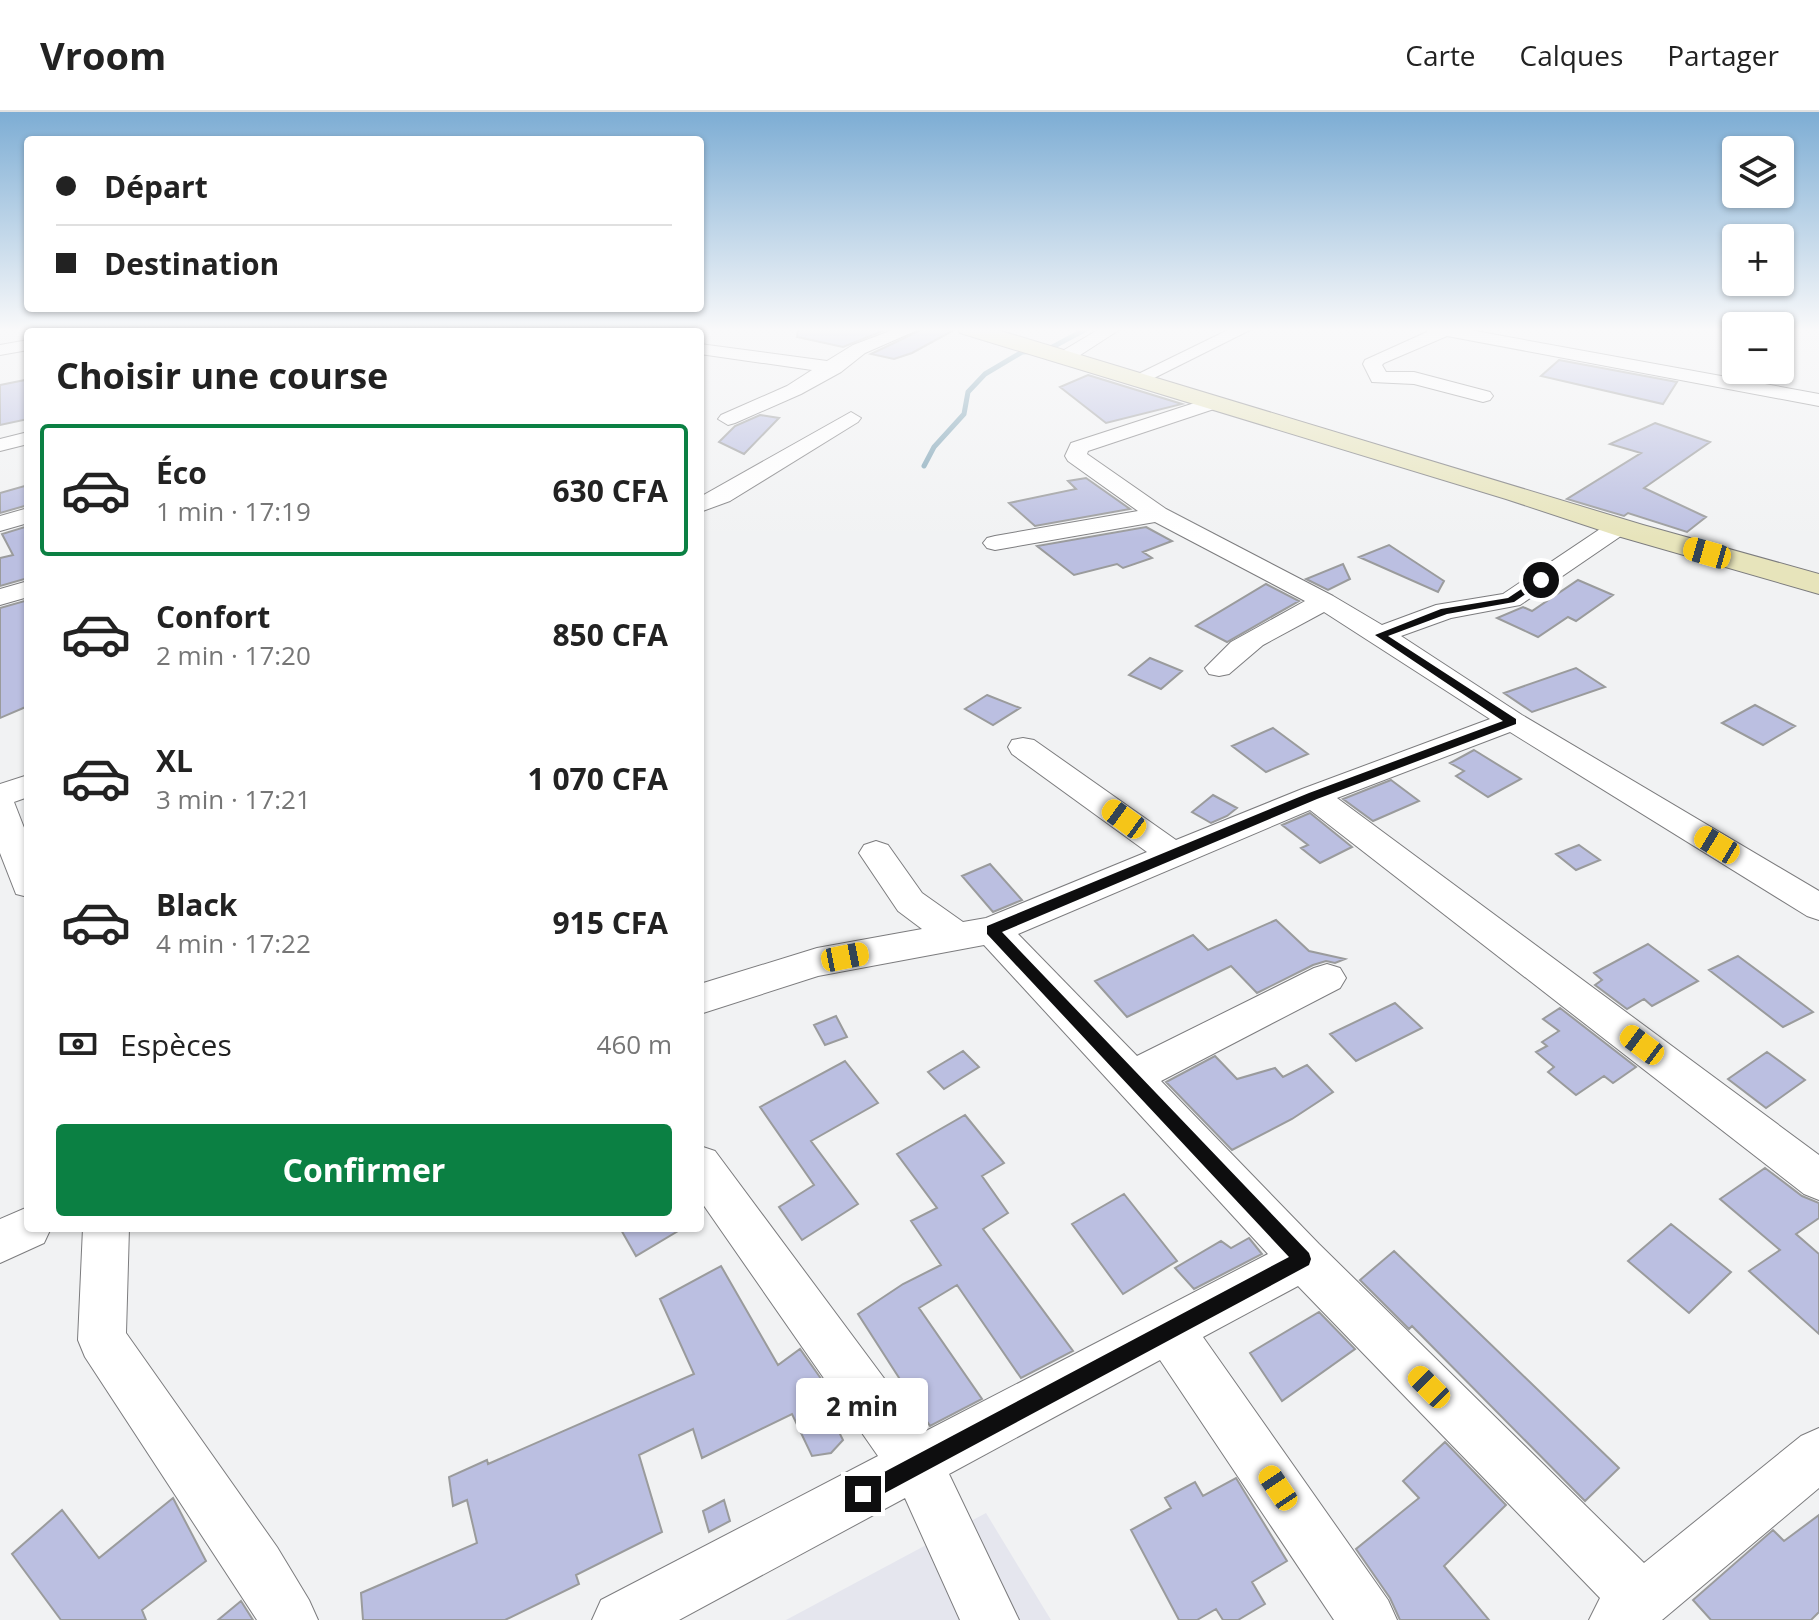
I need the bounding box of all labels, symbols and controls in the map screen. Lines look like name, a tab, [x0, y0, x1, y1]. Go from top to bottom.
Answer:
text: Vroom	[40, 29, 166, 81]
text: Carte	[1405, 36, 1476, 74]
text: Calques	[1520, 36, 1623, 74]
text: Partager	[1667, 36, 1779, 74]
map controls	[1722, 136, 1794, 384]
button: layers	[1722, 136, 1794, 208]
text: Départ	[104, 166, 208, 207]
button: +	[1722, 224, 1794, 296]
text: Destination	[104, 243, 279, 284]
button: −	[1722, 312, 1794, 384]
text: Choisir une course	[56, 351, 388, 400]
text: Éco	[156, 452, 207, 493]
icon: car	[60, 454, 132, 526]
text: 630 CFA	[552, 470, 668, 511]
text: 1 min · 17:19	[156, 493, 311, 529]
car	[1681, 535, 1733, 571]
route start	[1523, 562, 1559, 598]
text: Confort	[156, 596, 270, 637]
icon: car	[60, 598, 132, 670]
text: 850 CFA	[552, 614, 668, 655]
text: 2 min · 17:20	[156, 637, 311, 673]
text: XL	[156, 740, 193, 781]
icon: car	[60, 742, 132, 814]
text: 1 070 CFA	[528, 758, 668, 799]
text: 3 min · 17:21	[156, 781, 311, 817]
car	[1098, 795, 1150, 843]
car	[1690, 822, 1744, 868]
text: Black	[156, 884, 237, 925]
icon: car	[60, 886, 132, 958]
text: 915 CFA	[552, 902, 668, 943]
text: 4 min · 17:22	[156, 925, 311, 961]
car	[819, 941, 871, 973]
car	[1616, 1021, 1668, 1069]
icon: cash	[56, 1022, 100, 1066]
text: Espèces	[120, 1024, 232, 1065]
text: 460 m	[597, 1026, 672, 1062]
button: Confirmer	[56, 1124, 672, 1216]
car	[1404, 1362, 1454, 1412]
callout: 2 min	[797, 1378, 929, 1434]
text: 2 min	[826, 1388, 898, 1424]
car	[1255, 1461, 1301, 1515]
route end	[845, 1476, 881, 1512]

